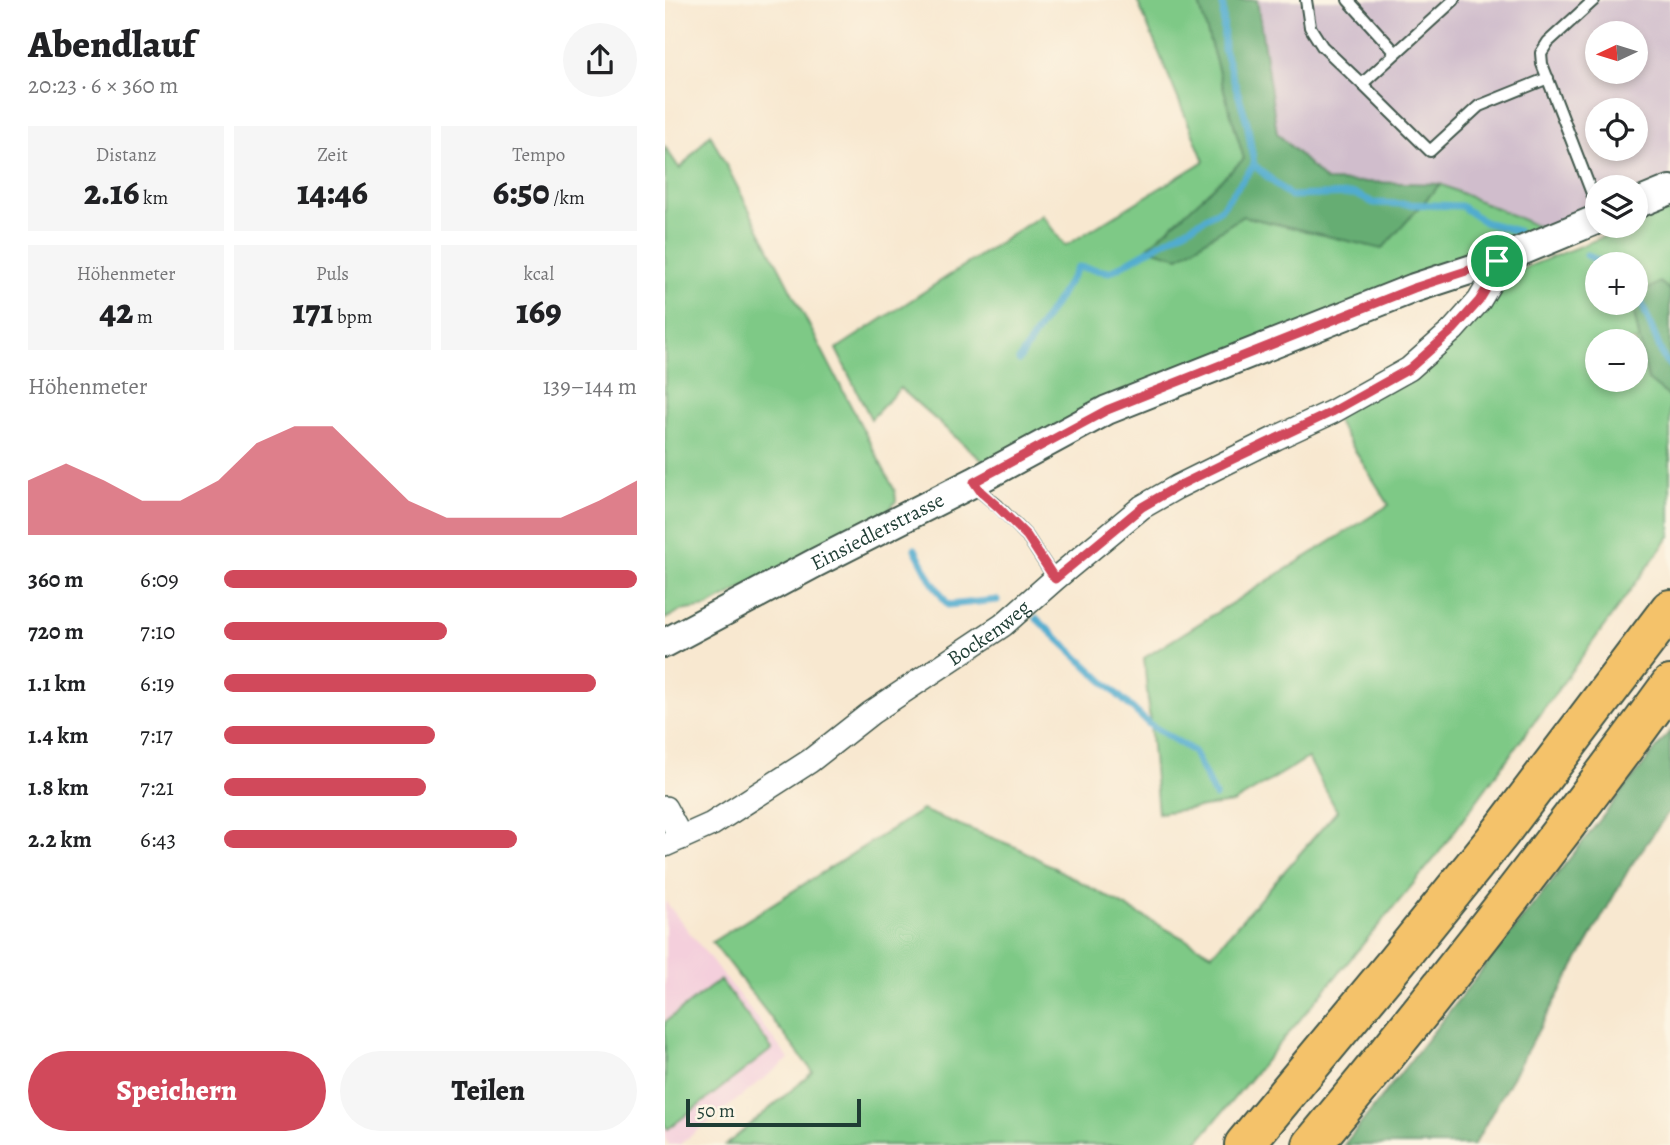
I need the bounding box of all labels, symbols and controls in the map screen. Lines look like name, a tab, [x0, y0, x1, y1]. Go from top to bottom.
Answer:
text: Abendlauf	[28, 18, 195, 70]
north arrow	[1585, 21, 1649, 84]
map controls	[1585, 21, 1648, 392]
button: share	[563, 23, 637, 97]
text: 20:23 · 6 × 360 m	[28, 70, 178, 101]
button: locate	[1585, 98, 1648, 161]
text: Distanz	[96, 142, 156, 168]
text: Zeit	[317, 142, 348, 168]
text: Tempo	[512, 142, 565, 168]
text: 2.16	[84, 168, 139, 216]
text: 14:46	[297, 168, 368, 216]
text: 6:50	[493, 168, 550, 216]
button: layers	[1585, 175, 1648, 238]
text: km	[139, 185, 168, 211]
text: /km	[550, 185, 585, 211]
pin	[1467, 231, 1527, 291]
icon: arrive	[1478, 242, 1516, 280]
button: +	[1585, 252, 1648, 315]
text: Höhenmeter	[77, 261, 176, 287]
text: Puls	[316, 261, 349, 287]
text: kcal	[524, 261, 554, 287]
text: 42	[99, 287, 133, 335]
text: 171	[293, 287, 333, 335]
text: 169	[516, 287, 562, 335]
text: m	[133, 304, 153, 330]
text: bpm	[333, 304, 372, 330]
button: −	[1585, 329, 1648, 392]
text: Höhenmeter	[28, 371, 148, 402]
text: 139–144 m	[543, 371, 637, 402]
street label: Einsiedlerstrasse	[806, 486, 949, 577]
text: 360 m	[28, 564, 83, 595]
text: 6:09	[140, 564, 179, 595]
street label: Bockenweg	[942, 593, 1037, 672]
text: 720 m	[28, 616, 84, 647]
text: 7:10	[140, 616, 175, 647]
text: 1.1 km	[28, 668, 86, 699]
text: 6:19	[140, 668, 174, 699]
text: 1.4 km	[28, 720, 89, 751]
text: 7:17	[140, 720, 173, 751]
text: 1.8 km	[28, 772, 89, 803]
text: 7:21	[140, 772, 174, 803]
text: 2.2 km	[28, 824, 92, 855]
text: 6:43	[140, 824, 176, 855]
button: Speichern	[28, 1051, 326, 1131]
button: Teilen	[340, 1051, 637, 1131]
scale bar	[686, 1096, 861, 1128]
text: 50 m	[697, 1098, 735, 1124]

